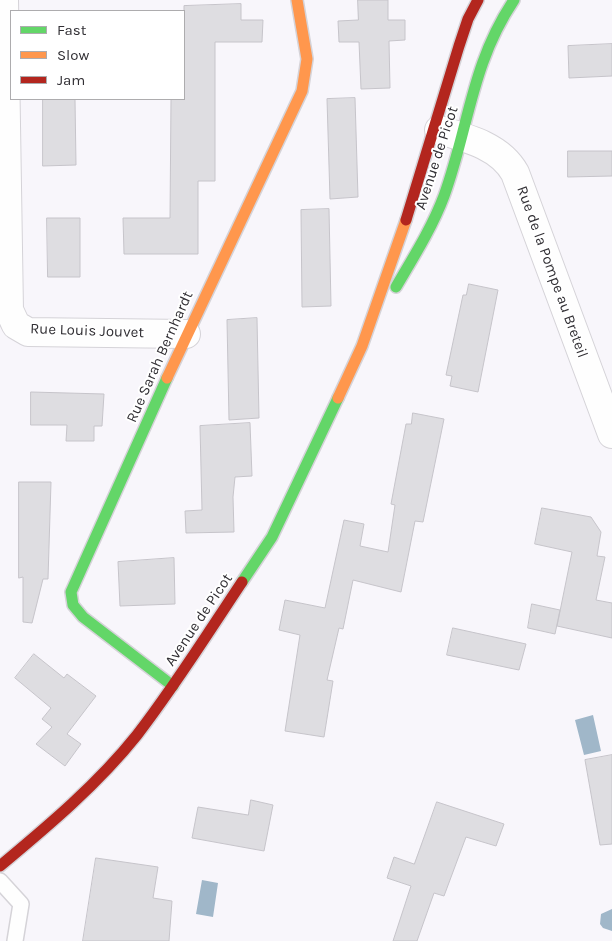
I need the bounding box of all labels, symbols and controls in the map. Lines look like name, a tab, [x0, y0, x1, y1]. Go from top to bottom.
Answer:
legend	[10, 10, 185, 100]
text: Fast	[57, 21, 86, 39]
text: Slow	[57, 46, 89, 64]
text: Jam	[57, 71, 85, 89]
street label: Avenue de Picot	[412, 104, 462, 212]
street label: Rue de la Pompe au Breteil	[512, 184, 592, 360]
street label: Rue Sarah Bernhardt	[123, 289, 197, 425]
street label: Rue Louis Jouvet	[30, 320, 144, 342]
street label: Avenue de Picot	[162, 570, 236, 670]

